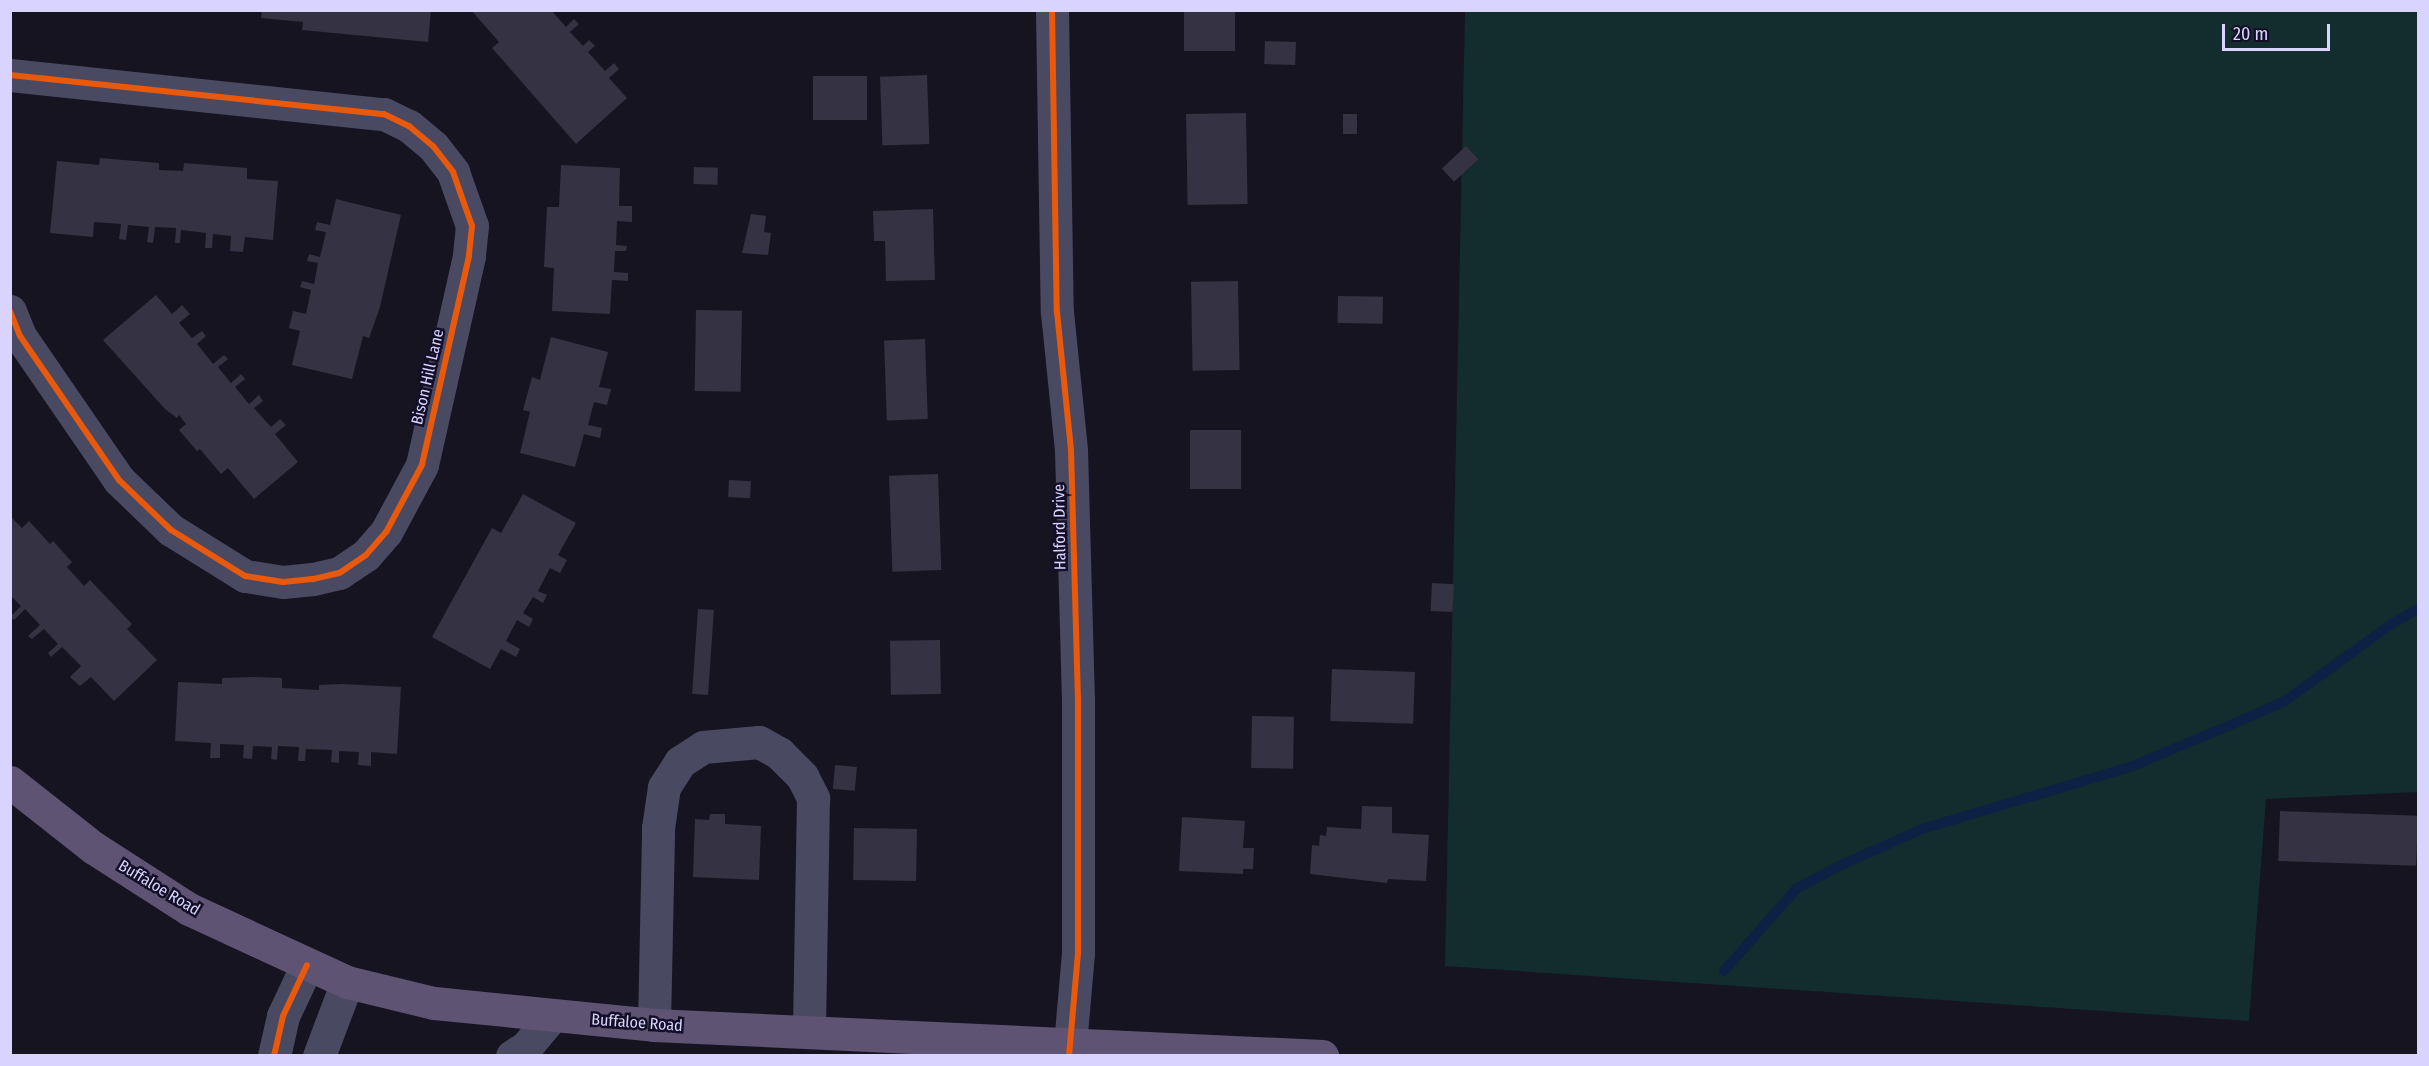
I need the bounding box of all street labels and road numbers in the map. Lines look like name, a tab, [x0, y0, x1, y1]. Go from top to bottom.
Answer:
street label: Bison Hill Lane	[408, 327, 448, 427]
street label: Halford Drive	[1050, 484, 1070, 570]
street label: Buffaloe Road	[115, 856, 203, 920]
street label: Buffaloe Road	[591, 1010, 683, 1036]

